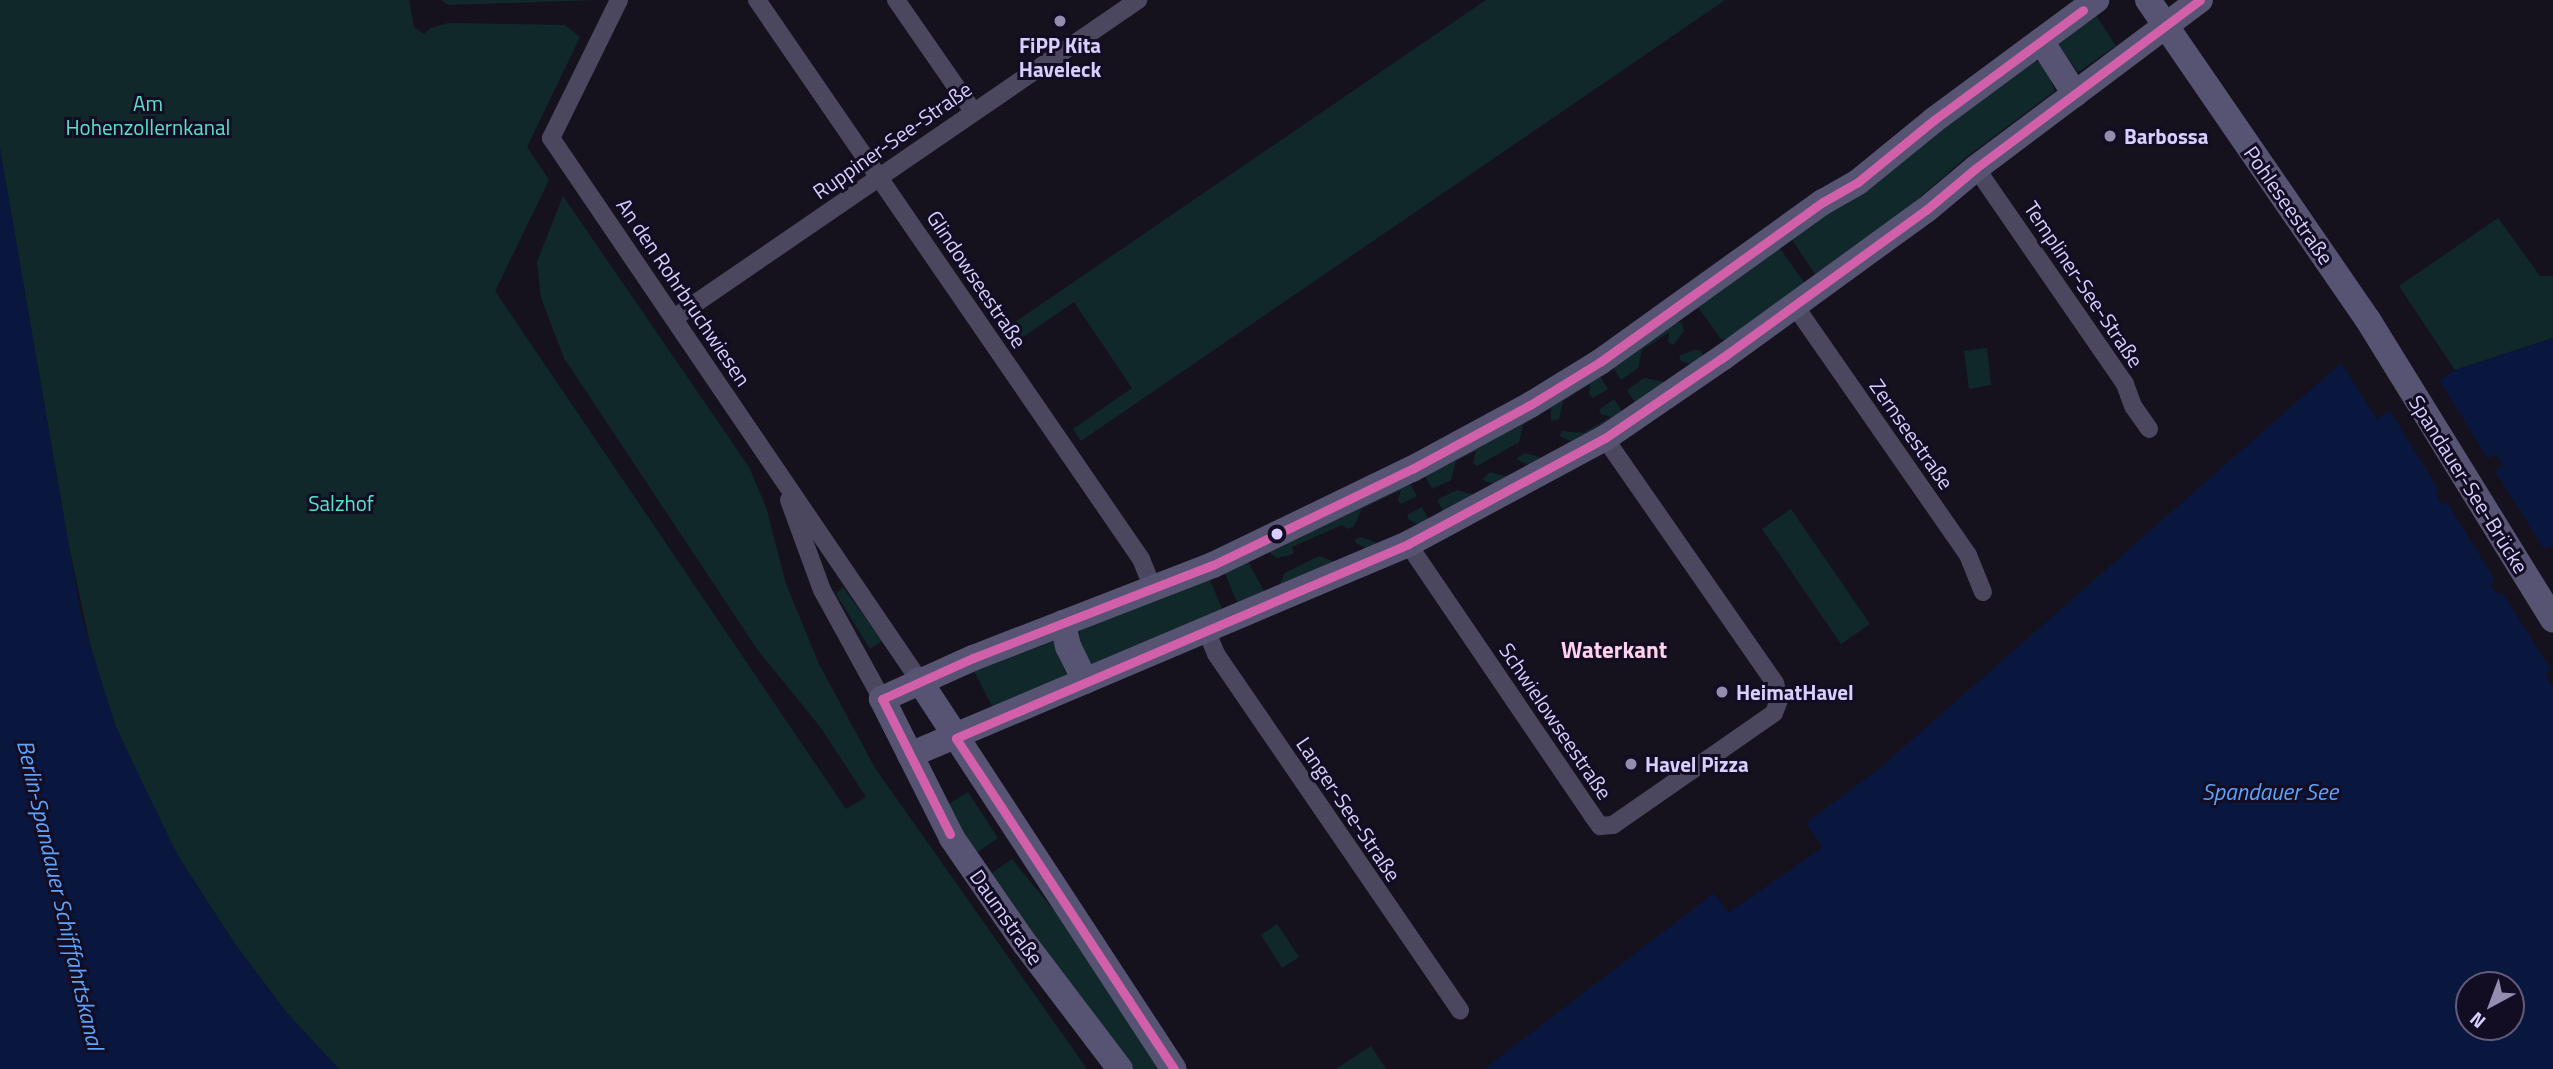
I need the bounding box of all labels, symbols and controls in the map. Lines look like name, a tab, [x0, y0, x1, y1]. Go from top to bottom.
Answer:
marker: FiPP Kita Haveleck	[1052, 13, 1068, 29]
place label: FiPP Kita Haveleck	[1019, 32, 1101, 82]
street label: Ruppiner-See-Straße	[808, 76, 976, 204]
park label: Am Hohenzollernkanal	[66, 90, 230, 140]
place label: Barbossa	[2124, 123, 2208, 149]
marker: Barbossa	[2102, 128, 2118, 144]
street label: Pohleseestraße	[2239, 141, 2339, 269]
street label: An den Rohrbruchwiesen	[612, 193, 756, 391]
street label: Templiner-See-Straße	[2019, 196, 2149, 372]
street label: Glindowseestraße	[922, 206, 1032, 352]
street label: Zernseestraße	[1865, 374, 1959, 494]
street label: Spandauer-See-Brücke	[2404, 390, 2534, 578]
park label: Salzhof	[308, 490, 374, 516]
unlabelled marker	[1270, 527, 1284, 541]
district label: Waterkant	[1561, 636, 1667, 664]
street label: Schwielowseestraße	[1494, 638, 1618, 804]
place label: HeimatHavel	[1736, 679, 1854, 705]
marker: HeimatHavel	[1714, 684, 1730, 700]
street label: Langer-See-Straße	[1291, 732, 1407, 886]
water label: Berlin-Spandauer Schifffahrtskanal	[11, 737, 109, 1053]
place label: Havel Pizza	[1645, 751, 1749, 777]
marker: Havel Pizza	[1623, 756, 1639, 772]
water label: Spandauer See	[2202, 778, 2338, 806]
street label: Daumstraße	[965, 865, 1049, 969]
north arrow	[2455, 971, 2525, 1041]
text: N	[2463, 1005, 2492, 1036]

